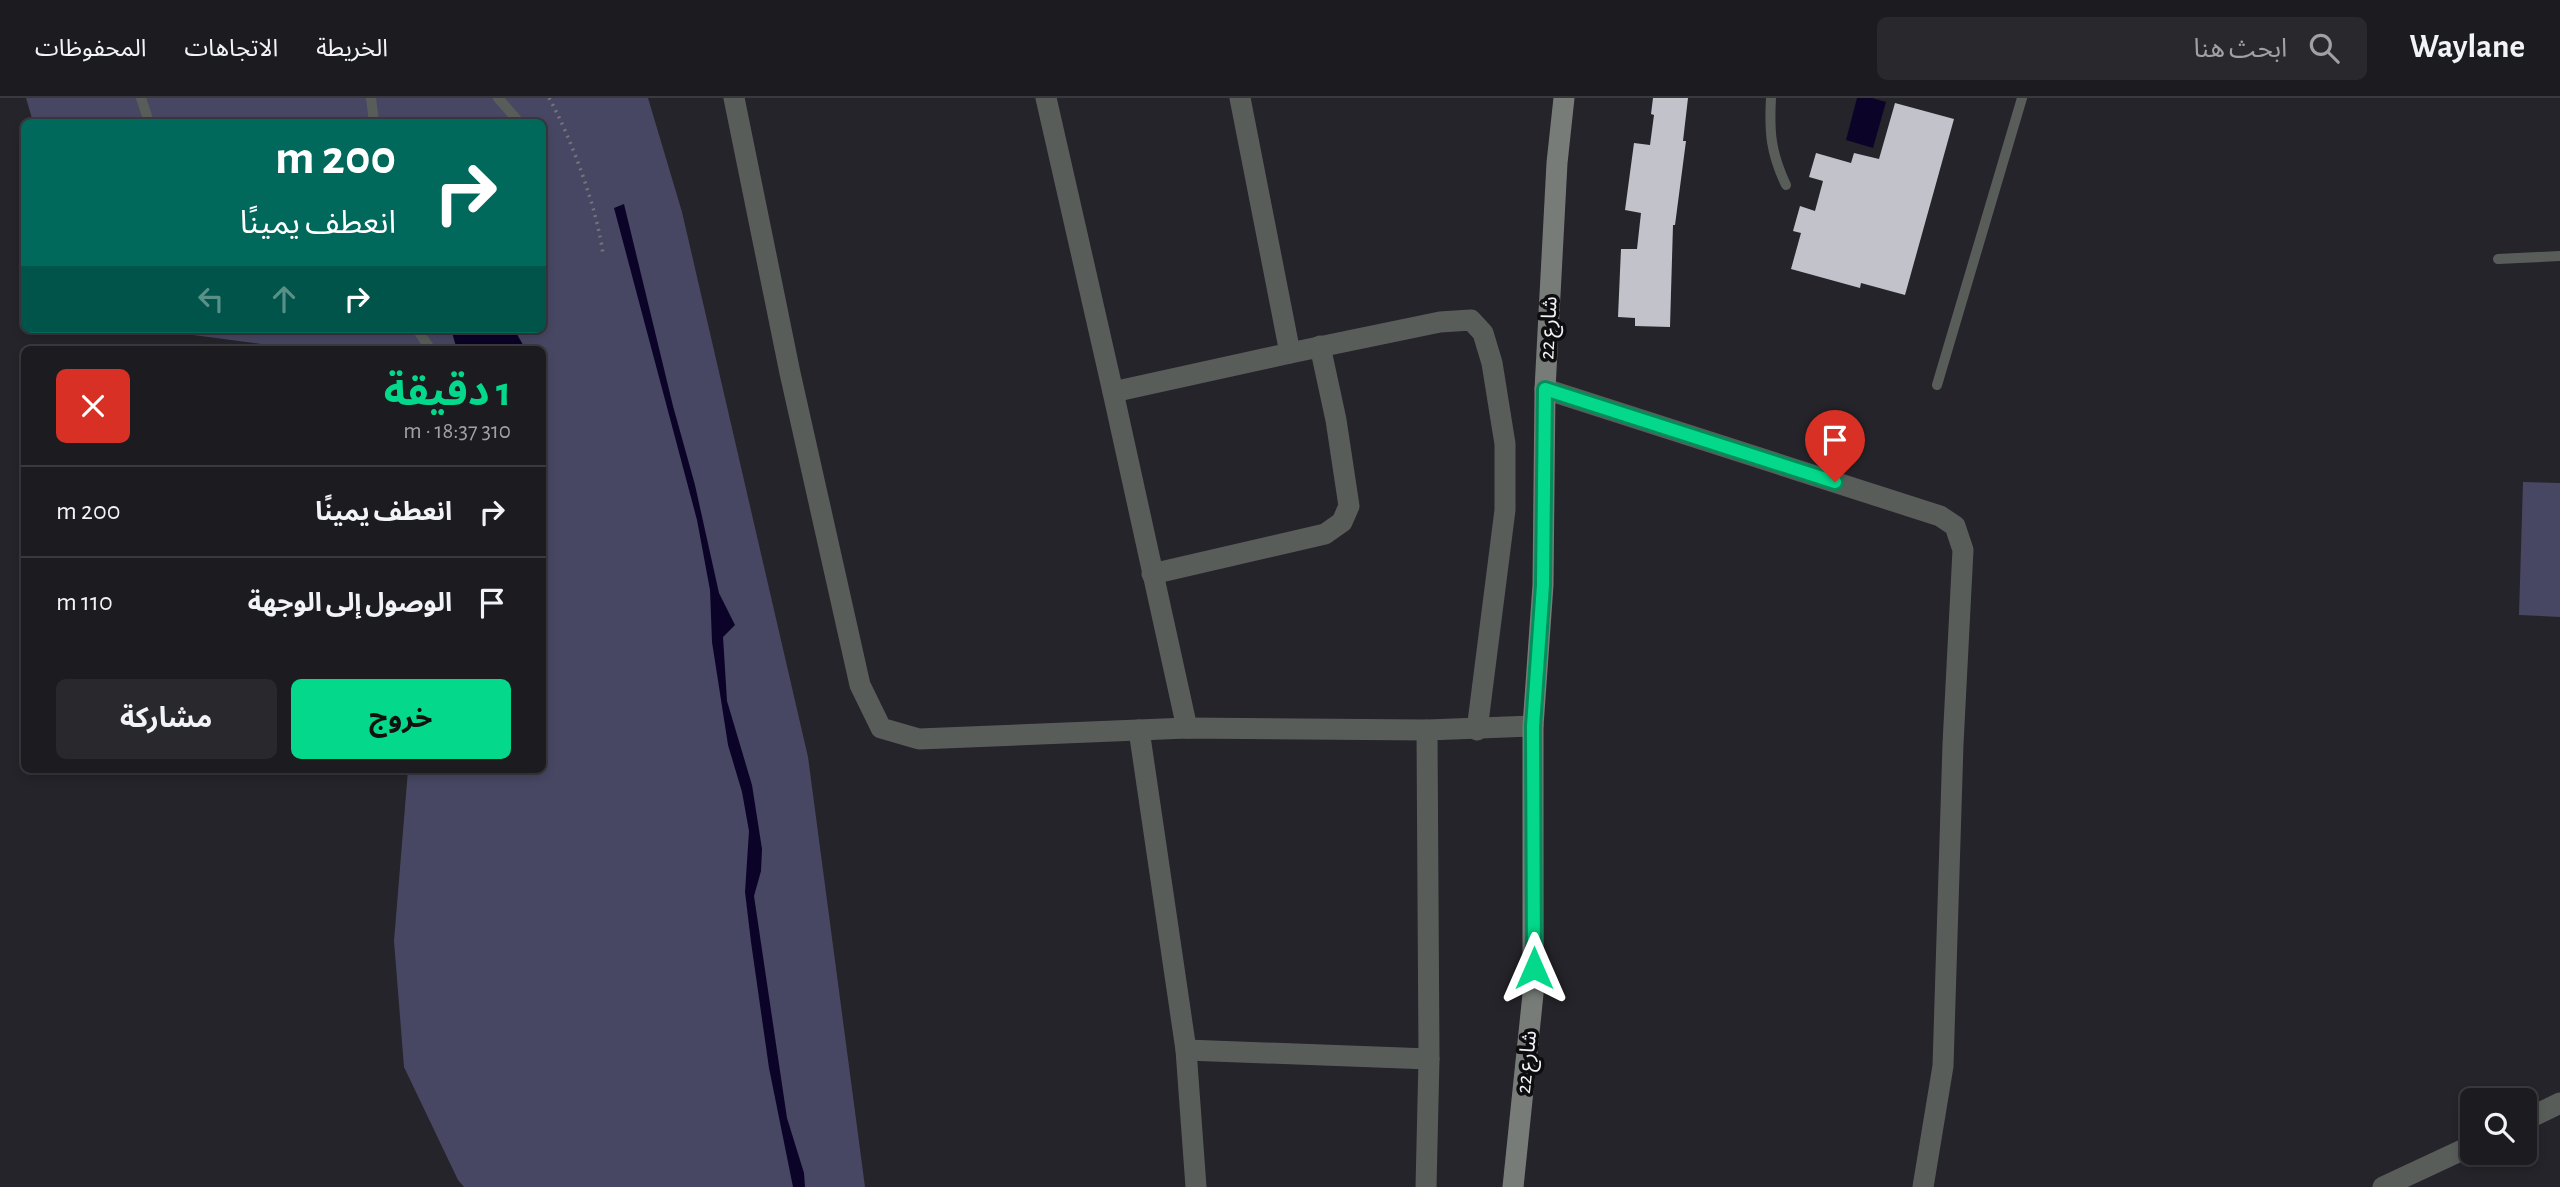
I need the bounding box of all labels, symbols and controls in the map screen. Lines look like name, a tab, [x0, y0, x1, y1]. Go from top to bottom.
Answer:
search box	[1877, 17, 2367, 80]
icon: search	[2305, 29, 2343, 67]
text: Waylane	[2409, 31, 2525, 64]
text: ابحث هنا	[2193, 36, 2287, 62]
text: المحفوظات	[35, 37, 146, 61]
text: الاتجاهات	[184, 37, 278, 61]
text: الخريطة	[316, 37, 388, 61]
text: 200 m	[275, 134, 396, 183]
icon: right	[420, 147, 511, 238]
text: انعطف يمينًا	[240, 207, 396, 239]
icon: left	[192, 280, 230, 318]
icon: ahead	[265, 280, 303, 318]
icon: right	[338, 280, 376, 318]
street label: شارع 22	[1536, 296, 1565, 361]
button: close	[56, 369, 130, 443]
text: 1 دقيقة	[384, 371, 511, 413]
pin	[1805, 410, 1865, 482]
text: 310 m · 18:37	[403, 420, 511, 443]
icon: arrive	[1816, 421, 1854, 459]
icon: right	[473, 493, 511, 531]
text: 200 m	[56, 498, 120, 524]
text: انعطف يمينًا	[315, 499, 452, 525]
icon: arrive	[473, 584, 511, 622]
text: 110 m	[56, 589, 113, 615]
text: الوصول إلى الوجهة	[248, 590, 452, 616]
button: مشاركة	[56, 679, 277, 759]
button: خروج	[291, 679, 511, 759]
position arrow	[1497, 931, 1571, 1005]
street label: شارع 22	[1513, 1029, 1544, 1095]
map controls	[2460, 1088, 2537, 1165]
button: search	[2460, 1088, 2537, 1165]

